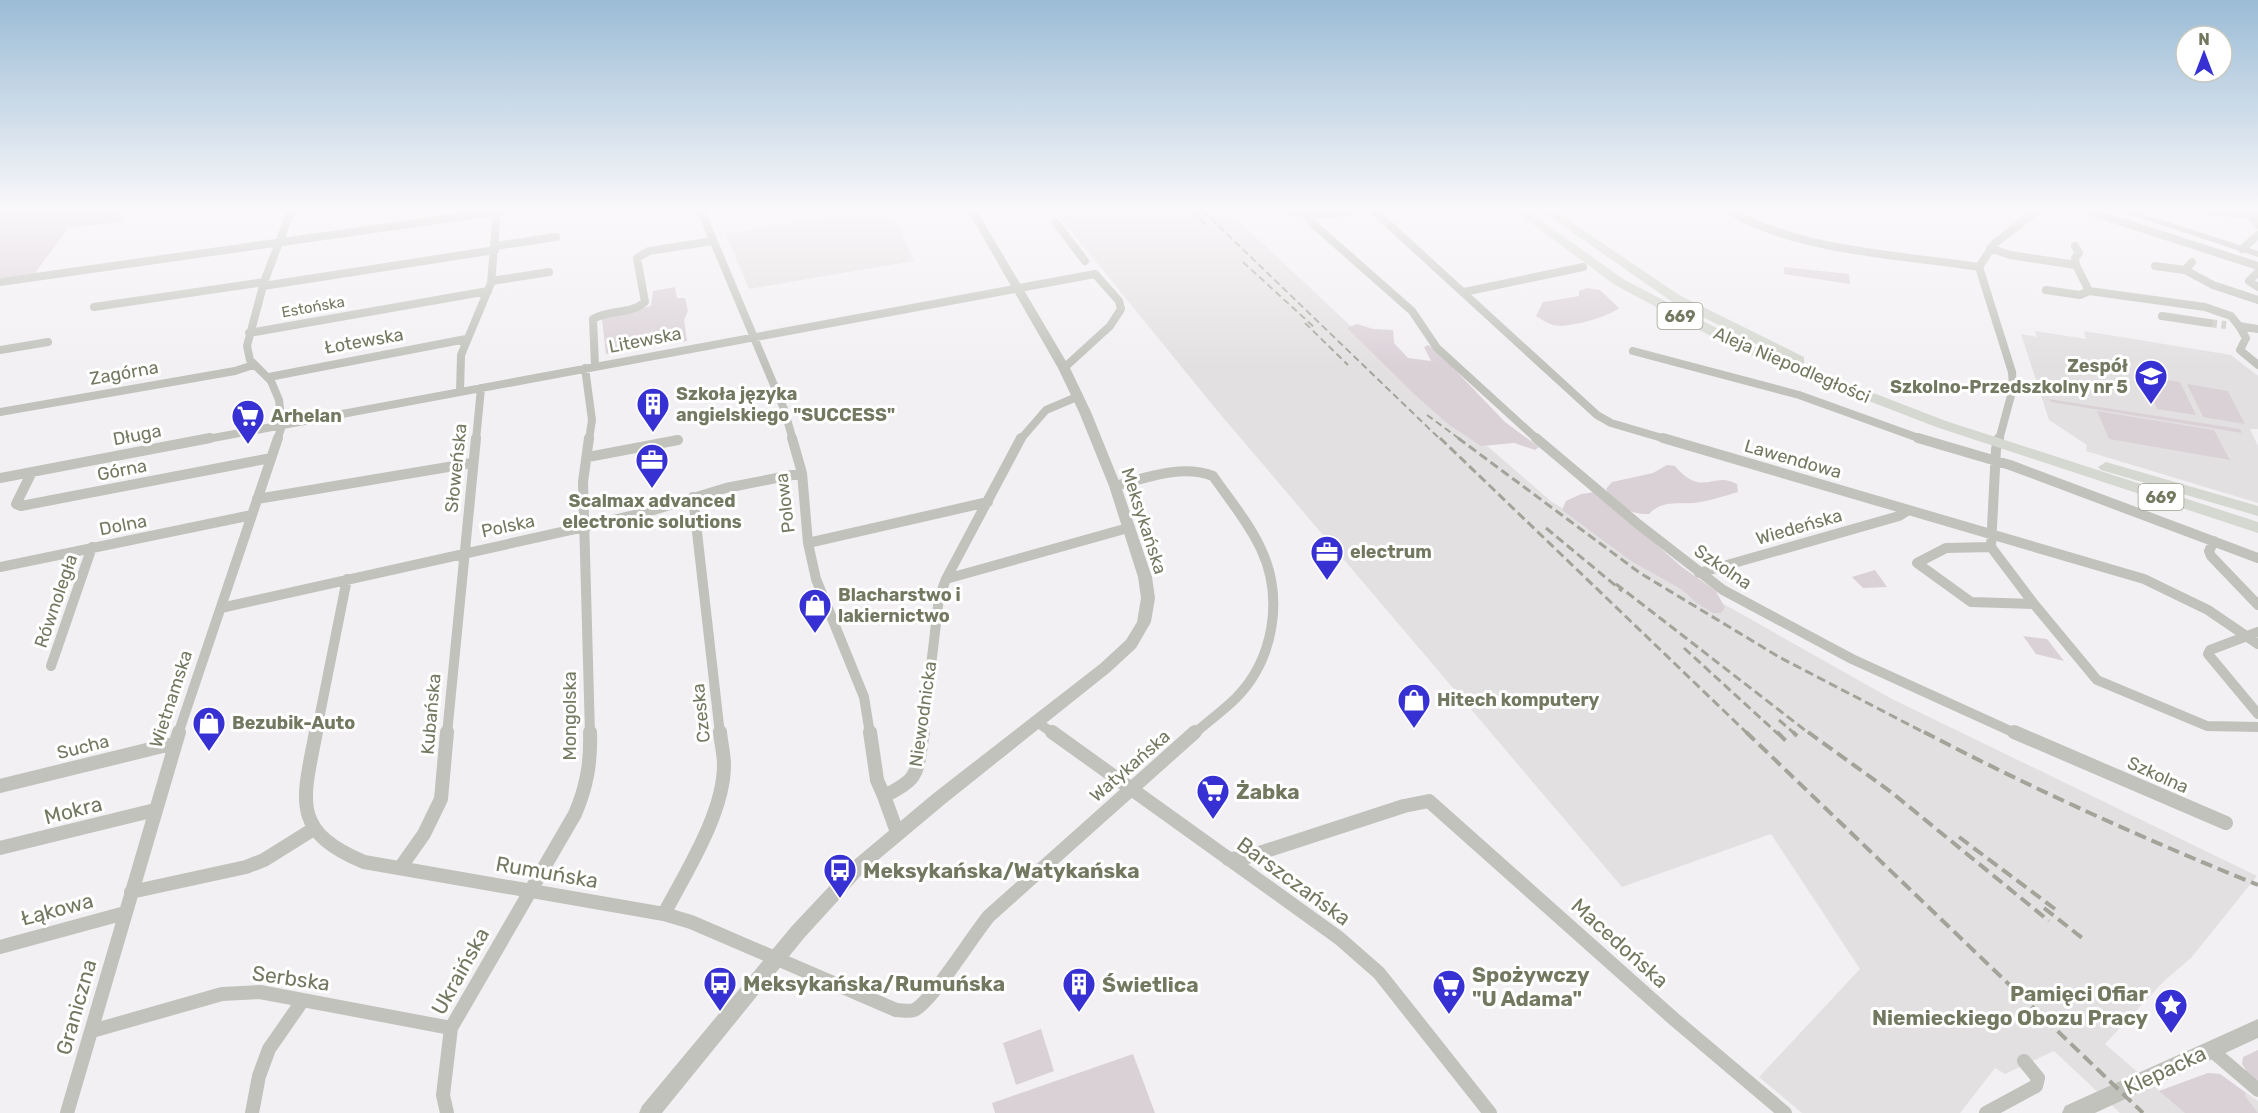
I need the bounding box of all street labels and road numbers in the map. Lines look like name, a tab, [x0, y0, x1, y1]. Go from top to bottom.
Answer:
street label: Estońska	[280, 293, 346, 321]
road number: 669	[1658, 303, 1702, 329]
street label: Litewska	[607, 322, 683, 358]
street label: Aleja Niepodległości	[1710, 322, 1874, 408]
street label: Łotewska	[323, 323, 405, 359]
street label: Zagórna	[88, 356, 160, 390]
street label: Długa	[111, 420, 163, 450]
street label: Słoweńska	[440, 422, 472, 514]
street label: Lawendowa	[1742, 435, 1844, 483]
street label: Górna	[95, 454, 149, 486]
street label: Meksykańska	[1116, 465, 1172, 577]
street label: Polowa	[770, 472, 800, 534]
road number: 669	[2138, 484, 2184, 510]
street label: Wiedeńska	[1753, 504, 1845, 550]
street label: Dolna	[97, 510, 149, 540]
street label: Polska	[479, 510, 537, 542]
street label: Szkolna	[1690, 540, 1756, 594]
street label: Równoległa	[30, 551, 82, 651]
street label: Wietnamska	[145, 648, 197, 750]
street label: Niewodnicka	[905, 660, 941, 768]
street label: Mongolska	[559, 671, 581, 761]
street label: Kubańska	[417, 673, 445, 755]
street label: Czeska	[687, 682, 715, 744]
street label: Watykańska	[1085, 725, 1175, 807]
street label: Sucha	[55, 730, 111, 764]
street label: Szkolna	[2124, 752, 2192, 798]
street label: Mokra	[41, 791, 105, 829]
street label: Barszczańska	[1232, 831, 1356, 931]
street label: Rumuńska	[494, 851, 600, 893]
street label: Łąkowa	[18, 887, 96, 931]
street label: Macedońska	[1566, 893, 1674, 993]
street label: Ukraińska	[426, 923, 494, 1019]
street label: Graniczna	[50, 956, 102, 1058]
street label: Serbska	[251, 960, 331, 996]
street label: Klepacka	[2120, 1040, 2210, 1100]

